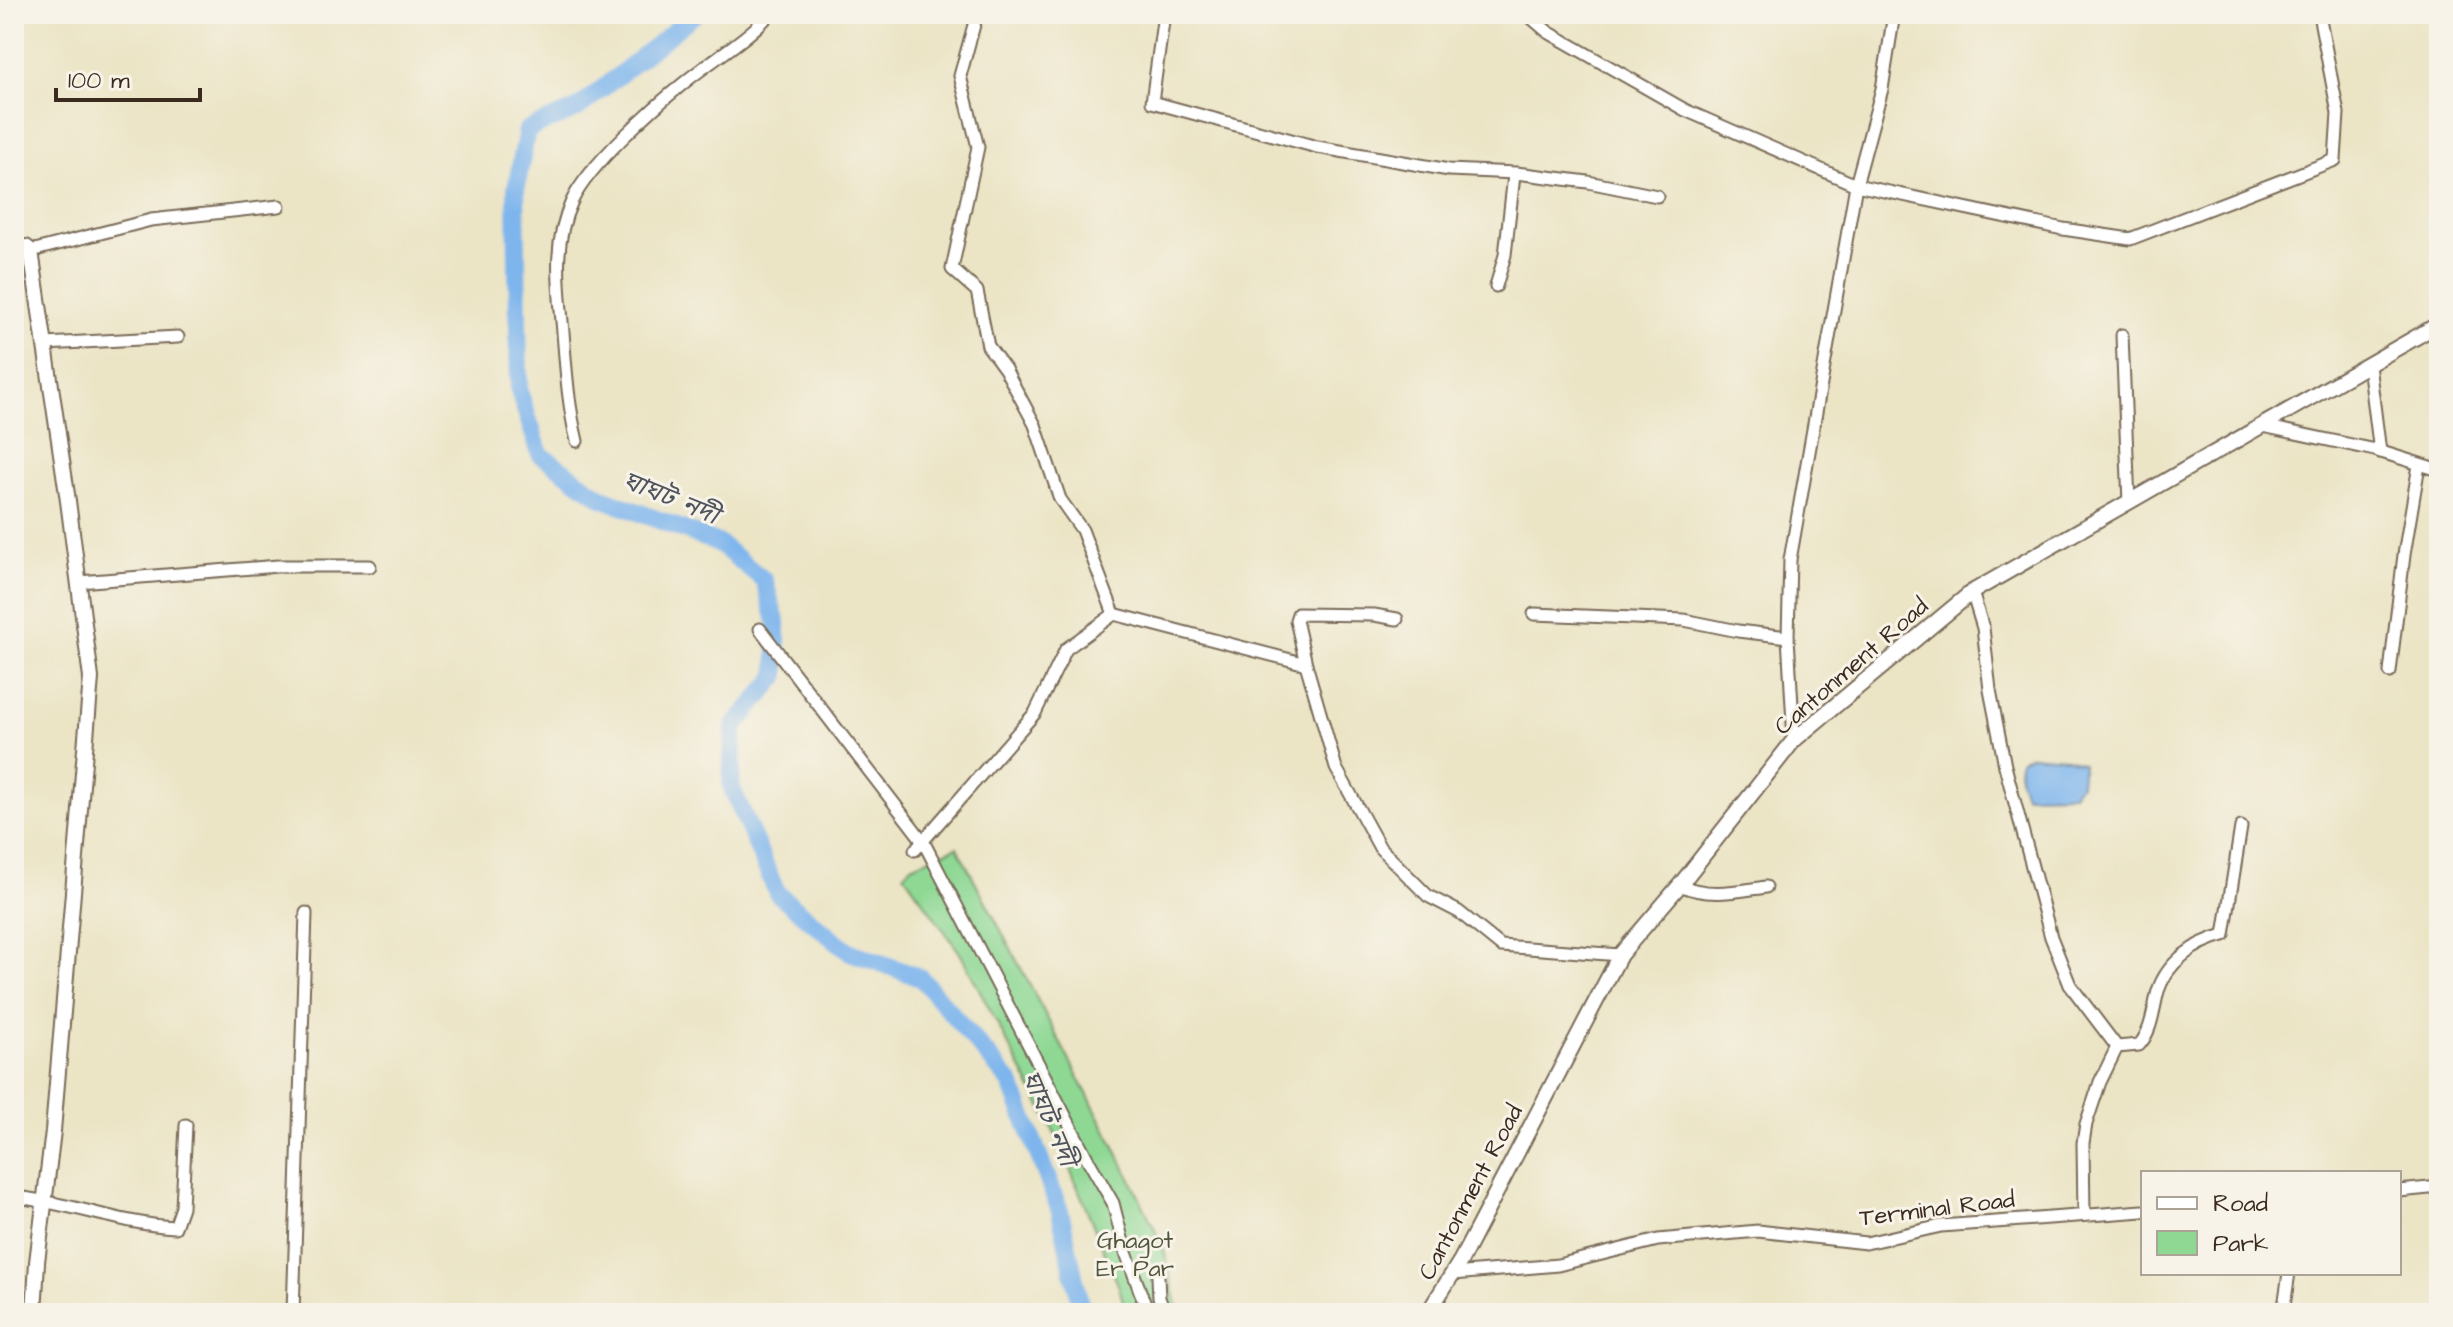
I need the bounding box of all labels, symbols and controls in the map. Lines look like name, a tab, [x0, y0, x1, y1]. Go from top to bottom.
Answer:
scale bar	[56, 52, 200, 102]
text: 100 m	[68, 64, 130, 98]
water label: ঘাঘট নদী	[617, 462, 729, 535]
street label: Cantonment Road	[1767, 590, 1936, 743]
water label: ঘাঘট নদী	[1013, 1065, 1087, 1176]
street label: Cantonment Road	[1410, 1099, 1532, 1286]
legend	[2141, 1171, 2401, 1275]
street label: Terminal Road	[1858, 1183, 2017, 1235]
text: Road	[2213, 1187, 2268, 1221]
park label: Ghagot Er Par	[1096, 1224, 1174, 1286]
text: Park	[2213, 1227, 2269, 1261]

